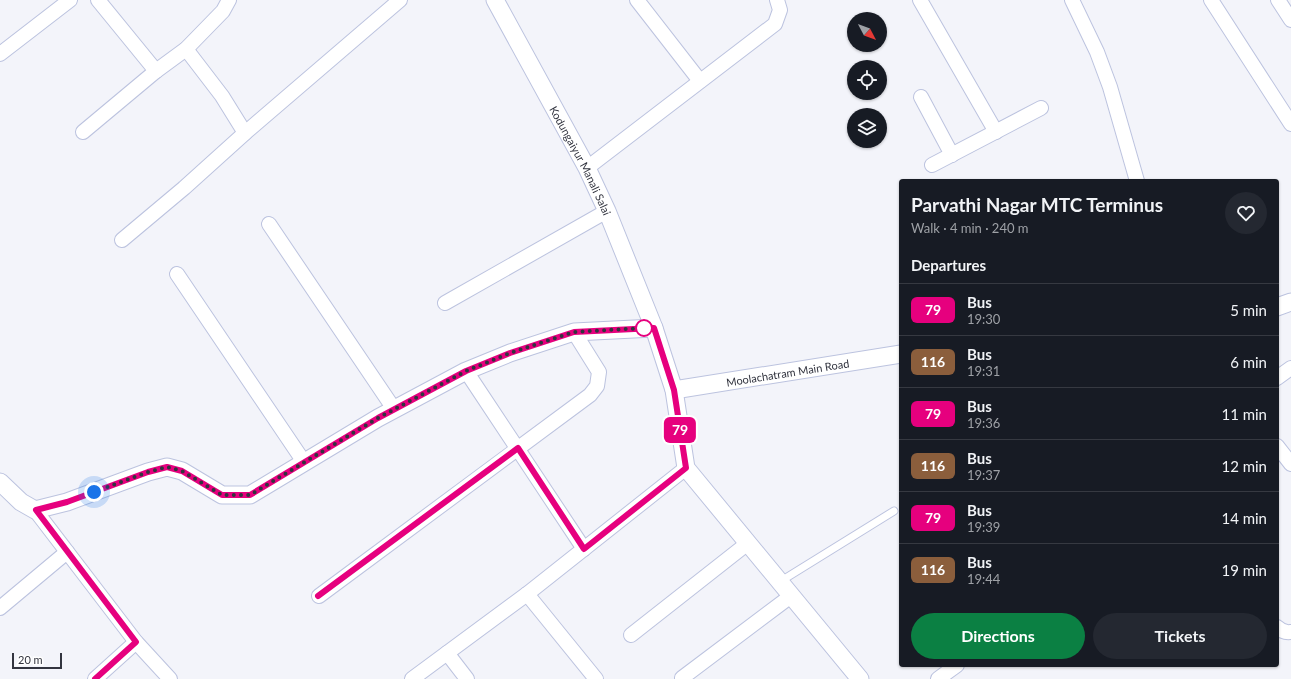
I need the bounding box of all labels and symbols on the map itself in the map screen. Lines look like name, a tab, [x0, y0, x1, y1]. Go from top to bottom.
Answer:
north arrow	[847, 12, 887, 52]
street label: Kodungaiyur Manali Salai	[548, 103, 615, 217]
unlabelled marker	[635, 319, 653, 337]
street label: Moolachatram Main Road	[725, 356, 850, 388]
line badge: 79	[662, 417, 698, 443]
your location	[84, 482, 104, 502]
scale bar	[12, 651, 62, 670]

